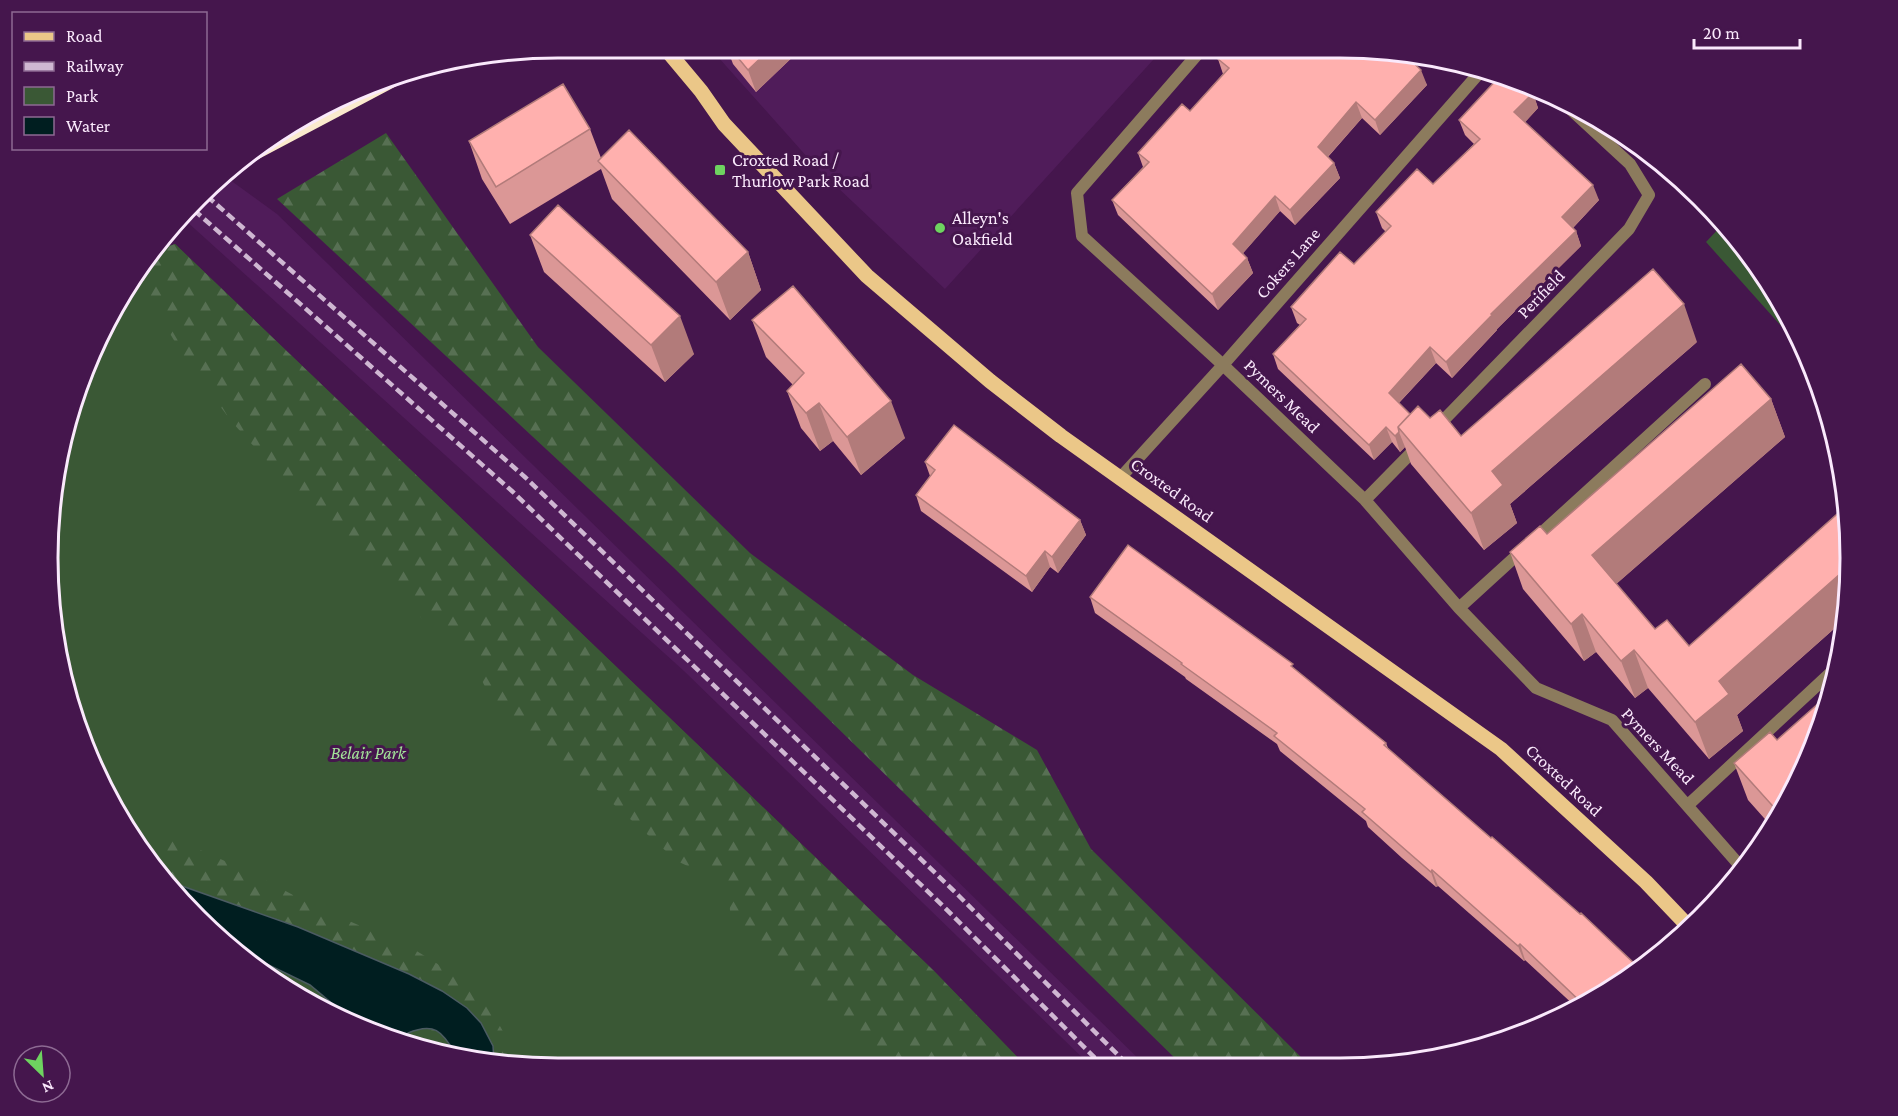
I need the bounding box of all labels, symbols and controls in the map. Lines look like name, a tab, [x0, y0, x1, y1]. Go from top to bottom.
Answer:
legend	[12, 12, 207, 150]
scale bar	[1694, 12, 1800, 50]
text: 20 m	[1703, 23, 1740, 43]
text: Road	[66, 26, 103, 46]
text: Railway	[66, 56, 124, 76]
text: Park	[66, 86, 98, 106]
text: Water	[66, 116, 111, 136]
place label: Croxted Road / Thurlow Park Road	[732, 150, 870, 191]
marker: Croxted Road / Thurlow Park Road	[713, 163, 727, 177]
place label: Alleyn's Oakfield	[952, 208, 1013, 249]
marker: Alleyn's Oakfield	[933, 221, 947, 235]
street label: Cokers Lane	[1252, 223, 1324, 303]
street label: Perifield	[1513, 265, 1569, 322]
street label: Pymers Mead	[1240, 355, 1324, 437]
street label: Croxted Road	[1127, 453, 1217, 527]
street label: Pymers Mead	[1618, 704, 1699, 789]
street label: Croxted Road	[1522, 740, 1607, 821]
park label: Belair Park	[330, 743, 407, 763]
north arrow	[12, 1044, 72, 1104]
text: N	[40, 1077, 57, 1097]

